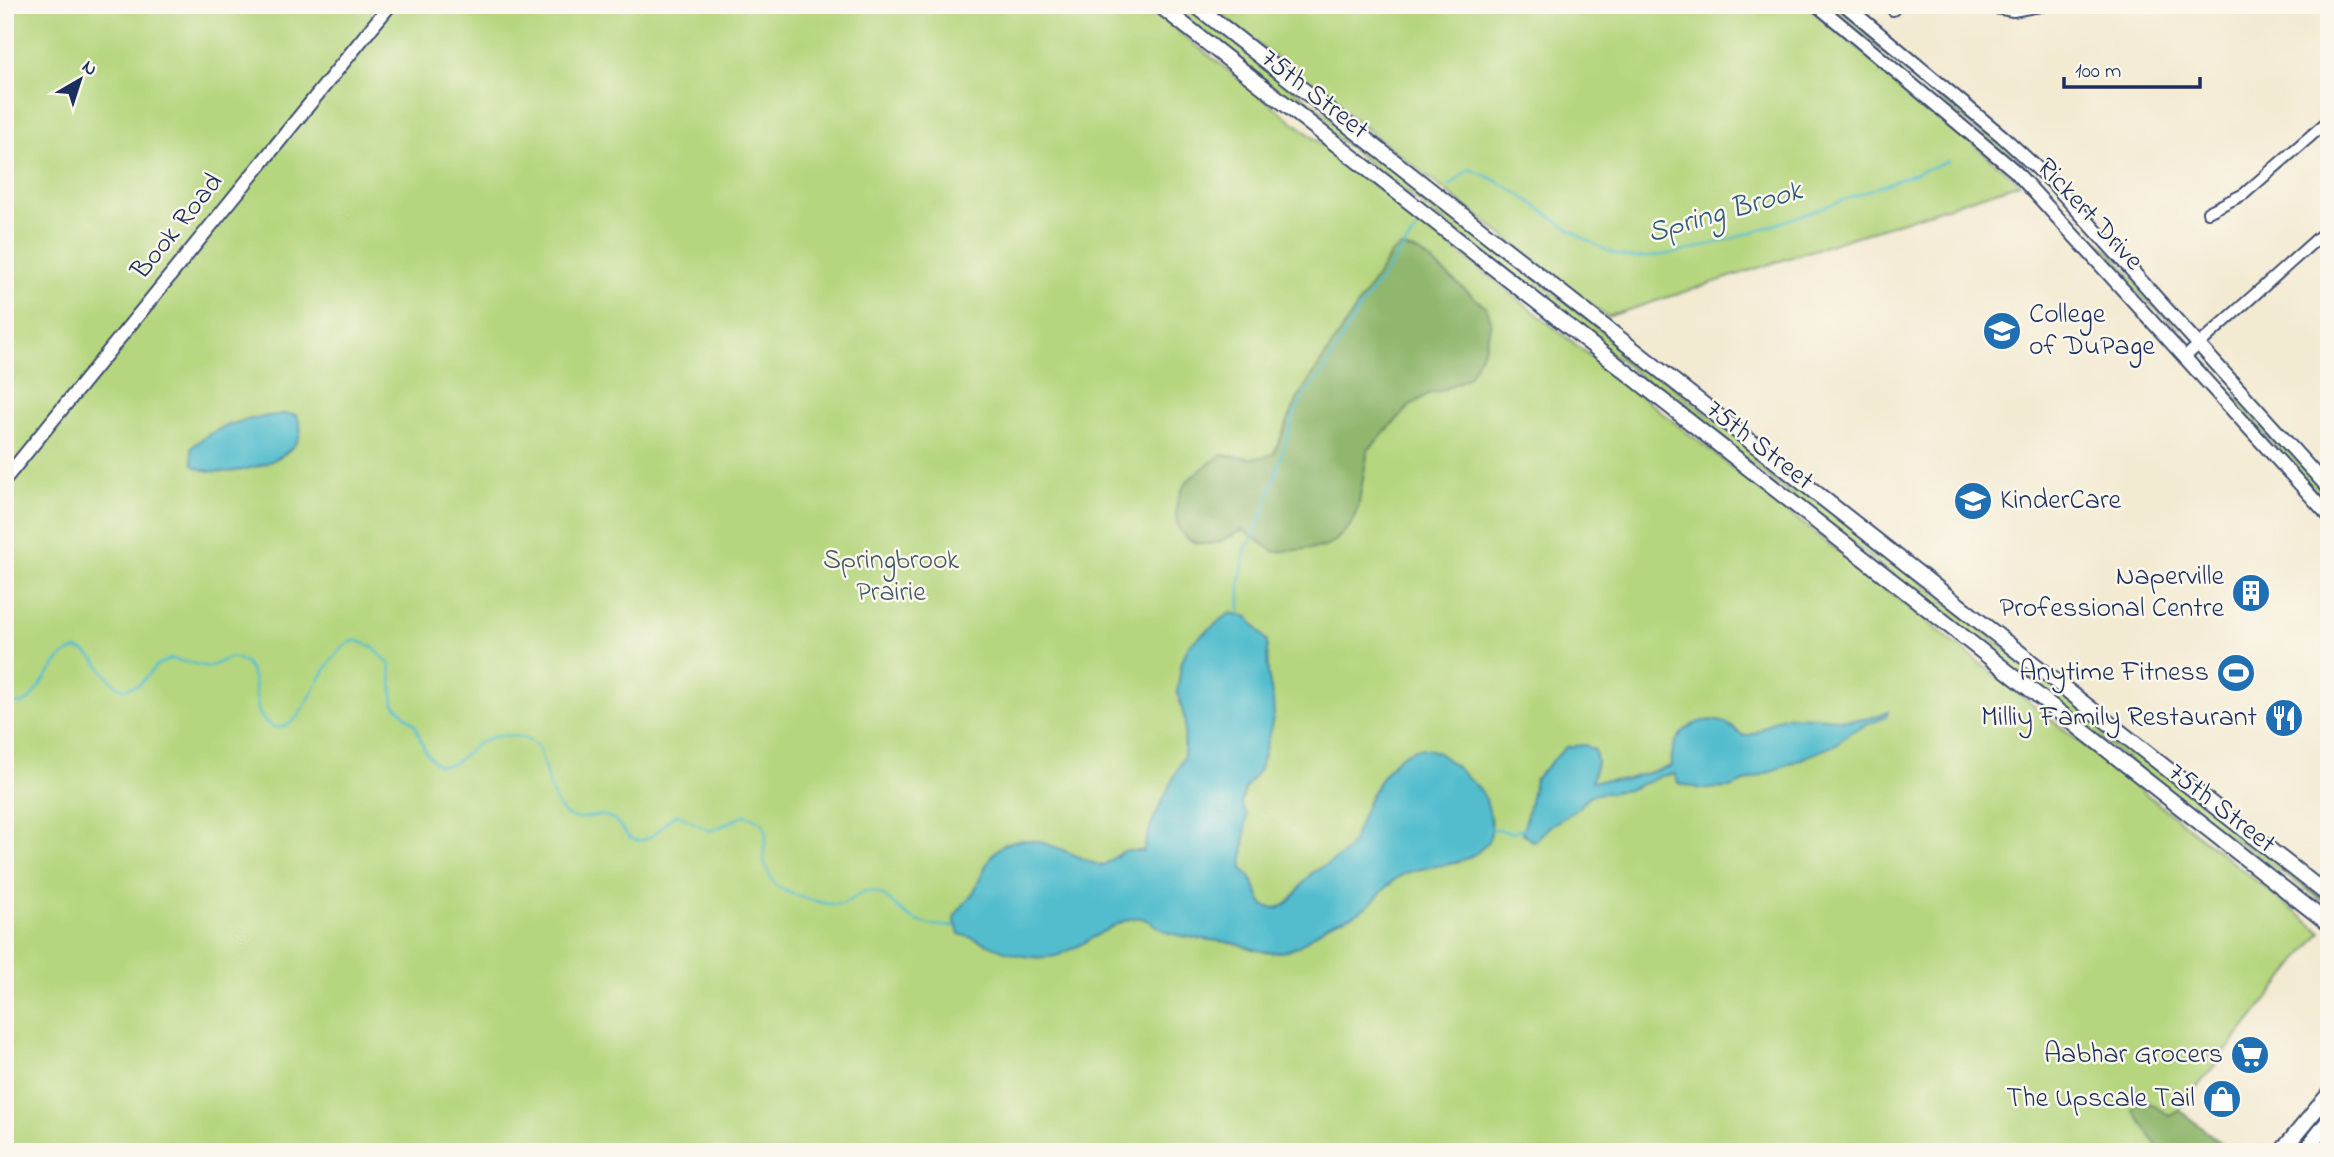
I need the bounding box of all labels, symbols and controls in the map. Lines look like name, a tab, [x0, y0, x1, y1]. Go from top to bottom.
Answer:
street label: 75th Street	[1251, 39, 1377, 151]
north arrow	[46, 46, 116, 116]
scale bar	[2064, 46, 2201, 90]
text: N	[76, 54, 103, 83]
text: 100 m	[2075, 57, 2121, 87]
street label: Rickert Drive	[2026, 149, 2152, 281]
street label: Book Road	[121, 164, 234, 290]
water label: Spring Brook	[1643, 169, 1809, 256]
place label: College of DuPage	[2029, 295, 2155, 368]
school or university icon: College of DuPage	[1981, 310, 2023, 352]
street label: 75th Street	[1696, 390, 1822, 502]
school or university icon: KinderCare	[1952, 480, 1994, 522]
place label: KinderCare	[2000, 481, 2122, 522]
park label: Springbrook Prairie	[823, 541, 960, 614]
place label: Naperville Professional Centre	[2000, 557, 2224, 630]
building icon: Naperville Professional Centre	[2230, 572, 2272, 614]
sports icon: Anytime Fitness	[2215, 652, 2257, 694]
place label: Anytime Fitness	[2019, 653, 2209, 694]
restaurant icon: Milliy Family Restaurant	[2263, 697, 2305, 739]
place label: Milliy Family Restaurant	[1981, 698, 2257, 739]
street label: 75th Street	[2158, 753, 2284, 865]
supermarket icon: Aabhar Grocers	[2229, 1034, 2271, 1076]
place label: Aabhar Grocers	[2044, 1035, 2223, 1076]
shop icon: The Upscale Tail	[2201, 1078, 2243, 1120]
place label: The Upscale Tail	[2006, 1079, 2195, 1120]

